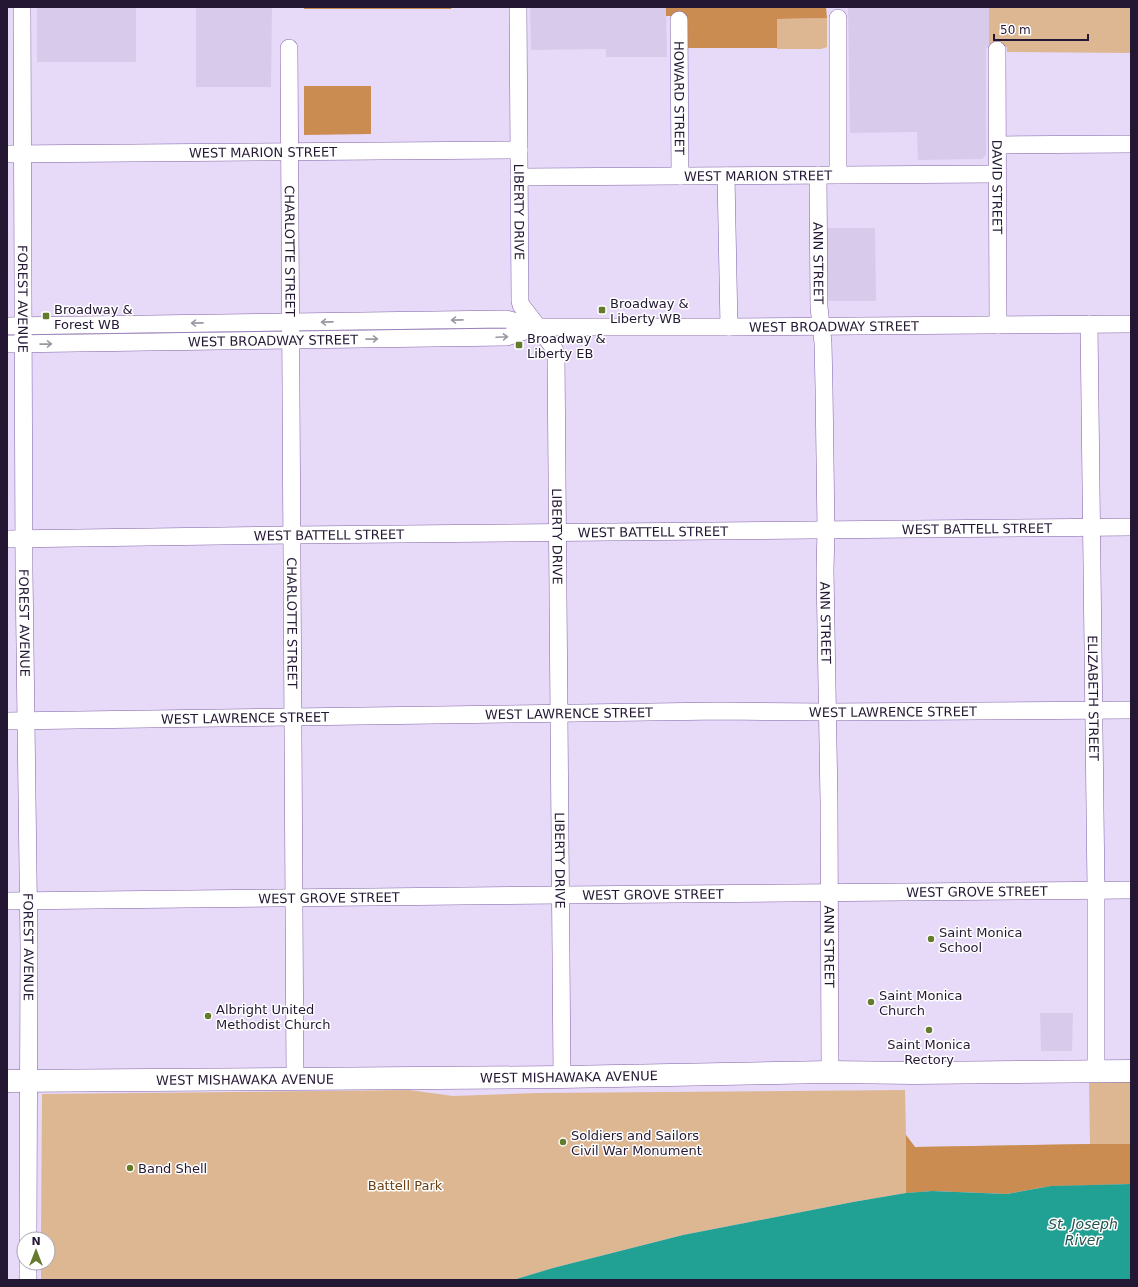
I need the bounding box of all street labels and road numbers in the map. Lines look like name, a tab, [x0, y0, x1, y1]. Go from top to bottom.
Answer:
street label: HOWARD STREET	[671, 41, 687, 155]
street label: DAVID STREET	[989, 140, 1005, 234]
street label: WEST MARION STREET	[189, 144, 337, 161]
street label: LIBERTY DRIVE	[511, 164, 527, 260]
street label: WEST MARION STREET	[684, 168, 832, 184]
street label: CHARLOTTE STREET	[282, 185, 298, 317]
street label: ANN STREET	[810, 222, 826, 304]
street label: FOREST AVENUE	[15, 245, 30, 353]
street label: WEST BROADWAY STREET	[749, 319, 919, 335]
street label: WEST BROADWAY STREET	[188, 332, 358, 349]
street label: LIBERTY DRIVE	[549, 488, 565, 585]
street label: WEST BATTELL STREET	[902, 521, 1052, 537]
street label: WEST BATTELL STREET	[578, 524, 728, 540]
street label: WEST BATTELL STREET	[254, 527, 404, 544]
street label: CHARLOTTE STREET	[284, 557, 300, 689]
street label: FOREST AVENUE	[16, 569, 32, 677]
street label: ANN STREET	[817, 582, 834, 664]
street label: ELIZABETH STREET	[1085, 635, 1101, 761]
street label: WEST LAWRENCE STREET	[809, 704, 977, 720]
street label: WEST LAWRENCE STREET	[485, 705, 653, 722]
street label: WEST LAWRENCE STREET	[161, 709, 329, 727]
street label: LIBERTY DRIVE	[552, 812, 568, 909]
street label: WEST GROVE STREET	[906, 884, 1048, 900]
street label: WEST GROVE STREET	[582, 887, 724, 903]
street label: WEST GROVE STREET	[258, 890, 400, 906]
street label: FOREST AVENUE	[20, 893, 36, 1001]
street label: ANN STREET	[821, 906, 837, 988]
street label: WEST MISHAWAKA AVENUE	[480, 1068, 658, 1086]
street label: WEST MISHAWAKA AVENUE	[156, 1072, 334, 1088]

